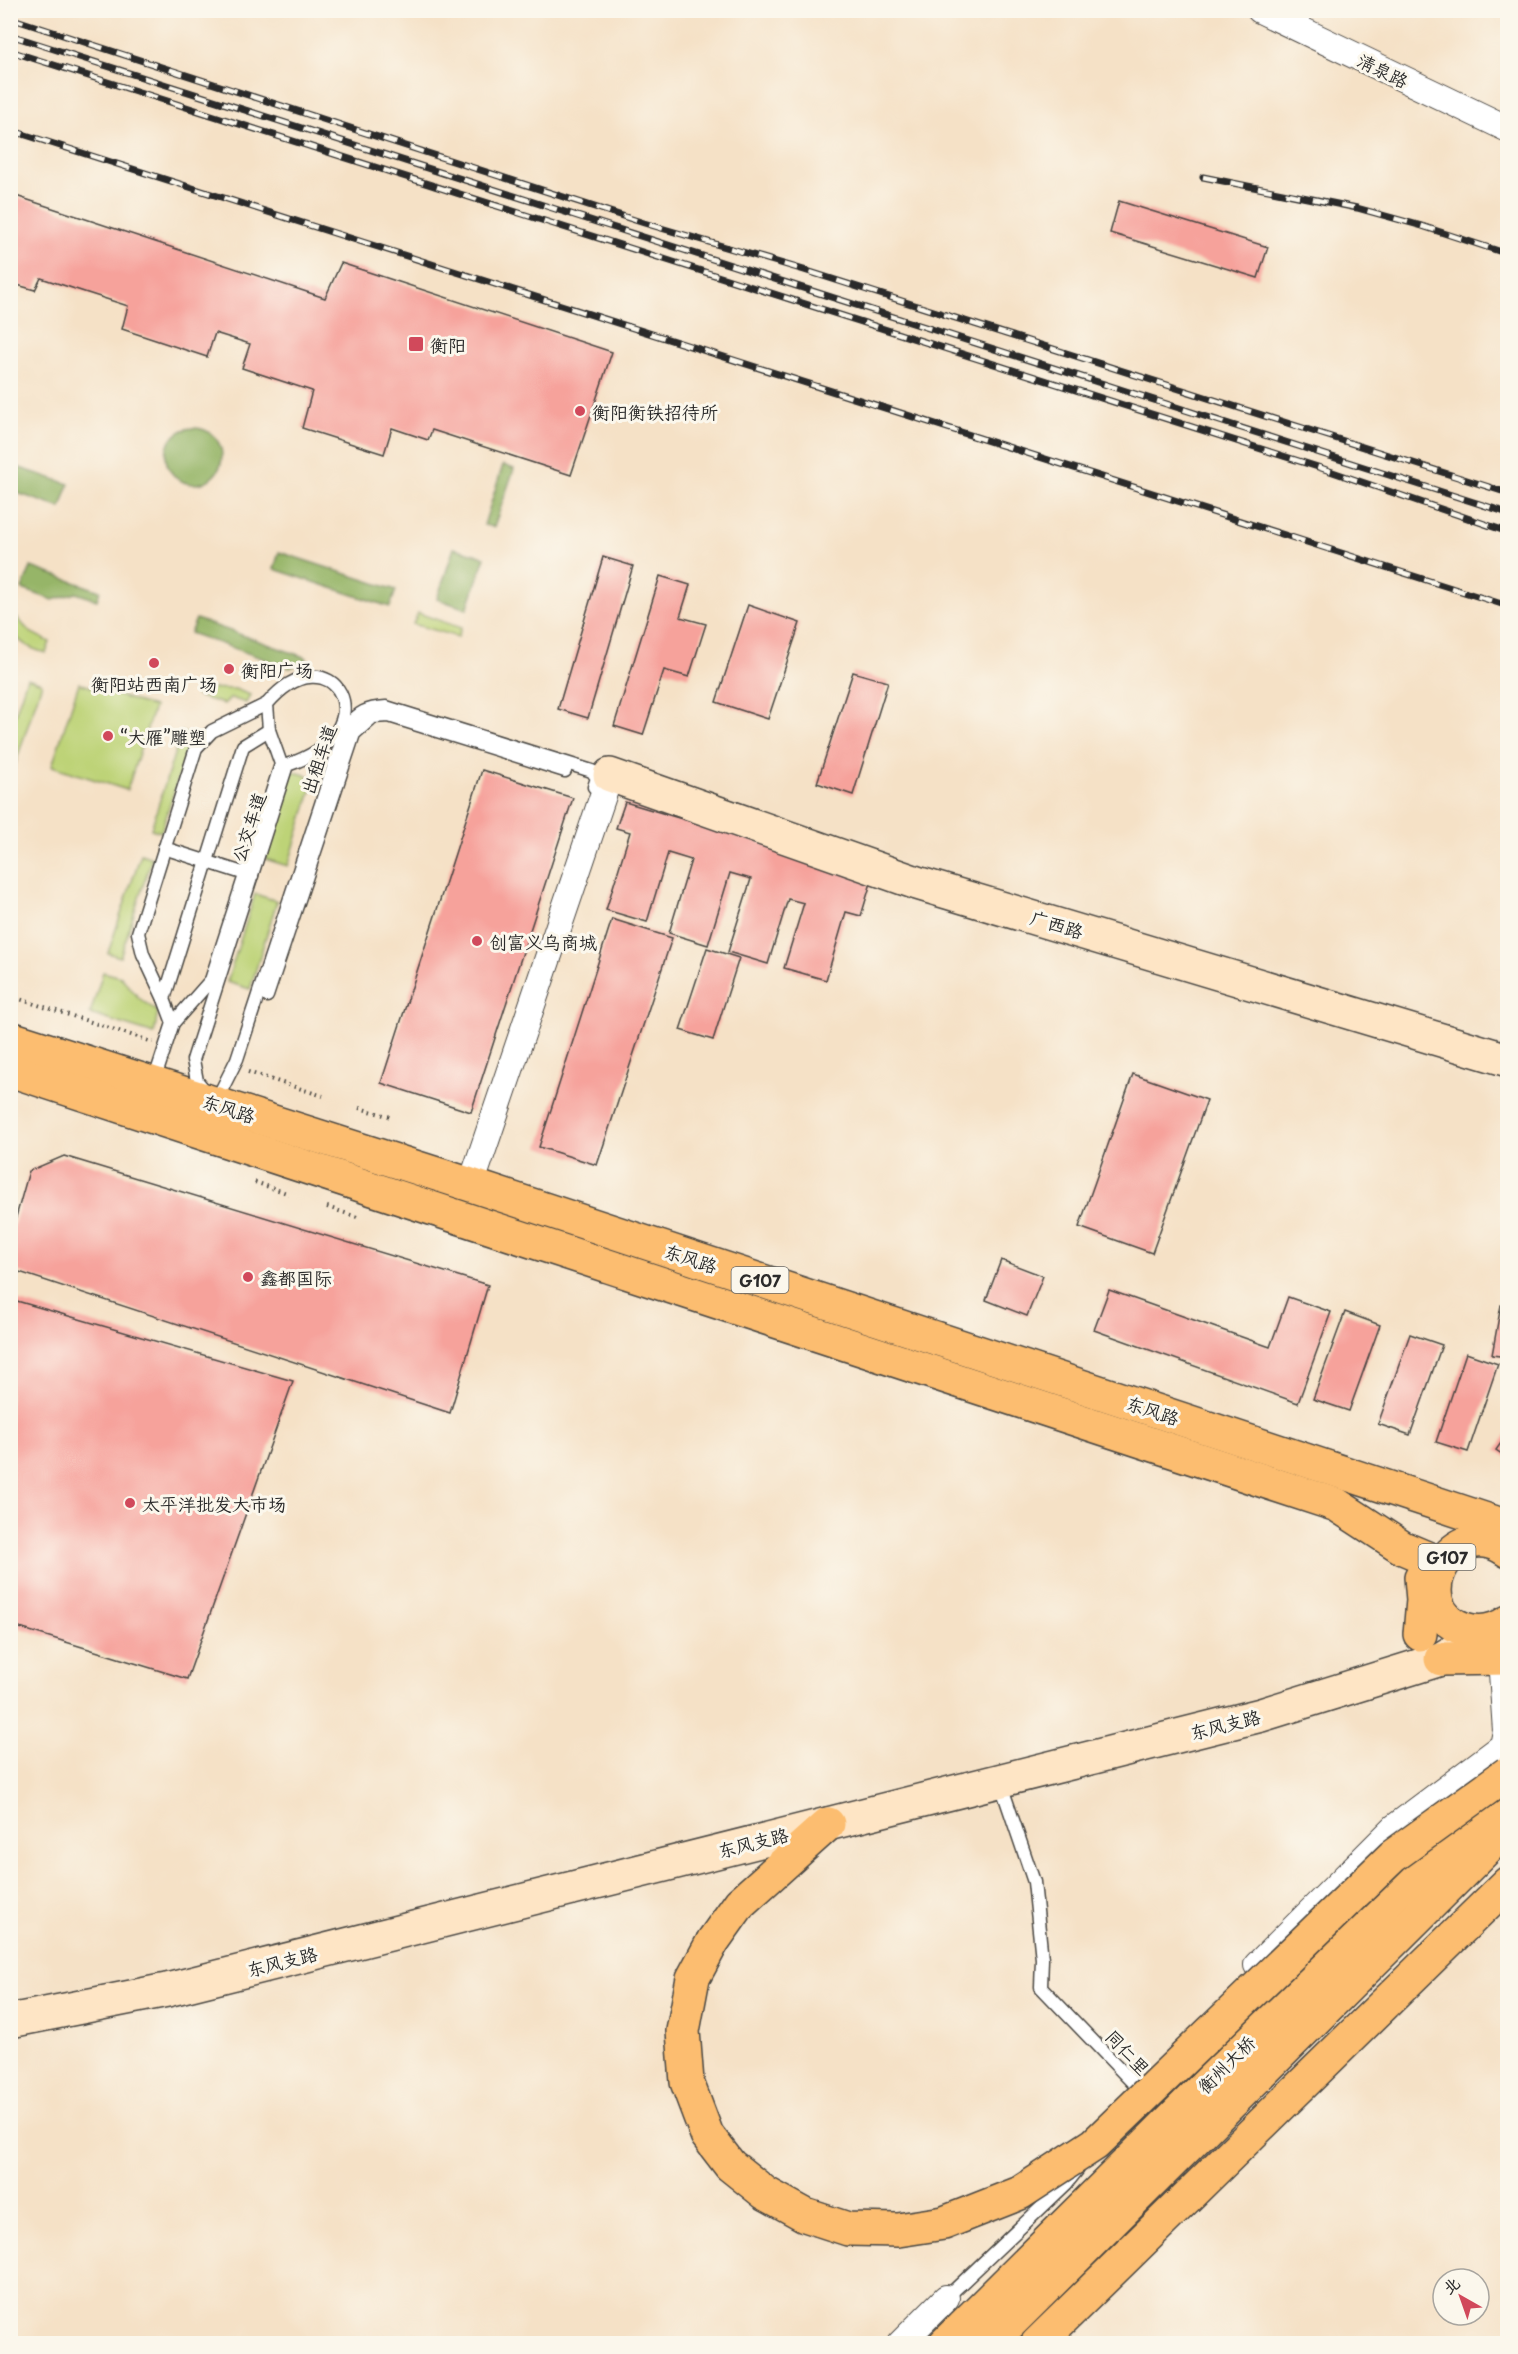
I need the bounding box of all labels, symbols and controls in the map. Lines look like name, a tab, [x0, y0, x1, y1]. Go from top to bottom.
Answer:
street label: 清泉路	[1353, 46, 1413, 94]
place label: 衡阳	[430, 331, 466, 358]
marker: 衡阳	[407, 335, 425, 353]
place label: 衡阳衡铁招待所	[592, 398, 718, 425]
marker: 衡阳衡铁招待所	[573, 404, 587, 418]
marker: 衡阳站西南广场	[147, 656, 161, 670]
place label: 衡阳广场	[241, 656, 313, 683]
marker: 衡阳广场	[222, 662, 236, 676]
place label: 衡阳站西南广场	[91, 670, 217, 697]
street label: 出租车道	[294, 721, 342, 797]
place label: “大雁”雕塑	[120, 723, 207, 750]
marker: “大雁”雕塑	[101, 729, 115, 743]
street label: 公交车道	[224, 789, 272, 865]
street label: 广西路	[1027, 903, 1087, 945]
place label: 创富义乌商城	[489, 928, 597, 955]
marker: 创富义乌商城	[470, 934, 484, 948]
street label: 东风路	[199, 1087, 259, 1129]
street label: 东风路	[661, 1237, 721, 1279]
place label: 鑫都国际	[260, 1264, 332, 1291]
road number: G107	[732, 1267, 789, 1293]
marker: 鑫都国际	[241, 1270, 255, 1284]
street label: 东风路	[1123, 1389, 1183, 1431]
place label: 太平洋批发大市场	[142, 1490, 286, 1517]
marker: 太平洋批发大市场	[123, 1496, 137, 1510]
road number: G107	[1418, 1544, 1476, 1570]
street label: 东风支路	[1187, 1702, 1263, 1746]
street label: 东风支路	[715, 1820, 791, 1864]
street label: 东风支路	[244, 1939, 320, 1983]
street label: 同仁里	[1100, 2023, 1156, 2081]
street label: 衡州大桥	[1191, 2029, 1261, 2099]
north arrow	[1431, 2267, 1491, 2327]
text: 北	[1437, 2270, 1465, 2299]

